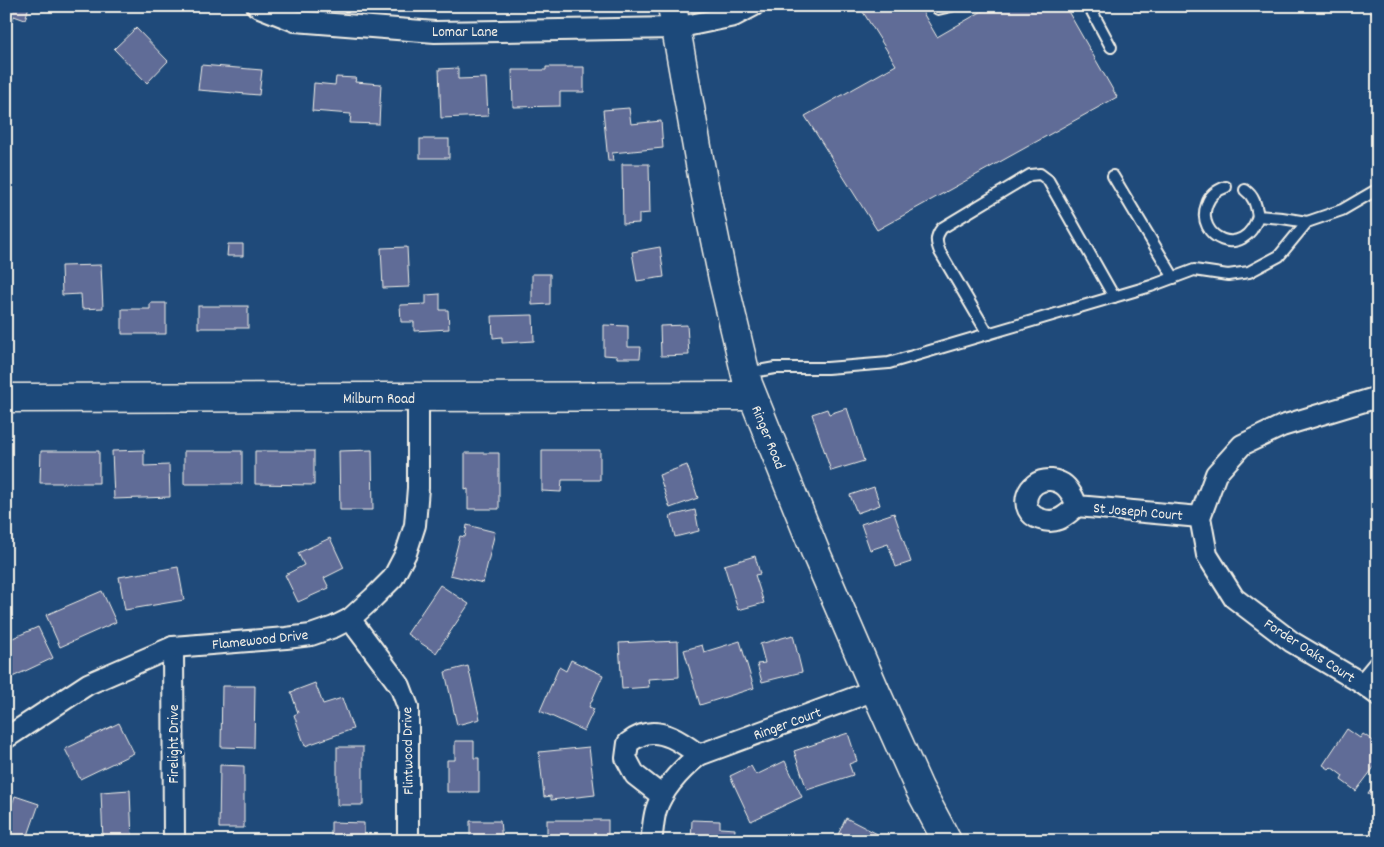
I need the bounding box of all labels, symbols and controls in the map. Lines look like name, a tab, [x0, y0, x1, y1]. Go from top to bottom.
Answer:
street label: Lomar Lane	[432, 22, 498, 44]
street label: Milburn Road	[343, 389, 415, 411]
street label: Ringer Road	[744, 402, 790, 473]
street label: St Joseph Court	[1092, 498, 1184, 528]
street label: Forder Oaks Court	[1259, 614, 1359, 690]
street label: Flamewood Drive	[211, 625, 310, 657]
street label: Ringer Court	[751, 702, 825, 747]
street label: Firelight Drive	[164, 704, 186, 784]
street label: Flintwood Drive	[397, 706, 421, 795]

